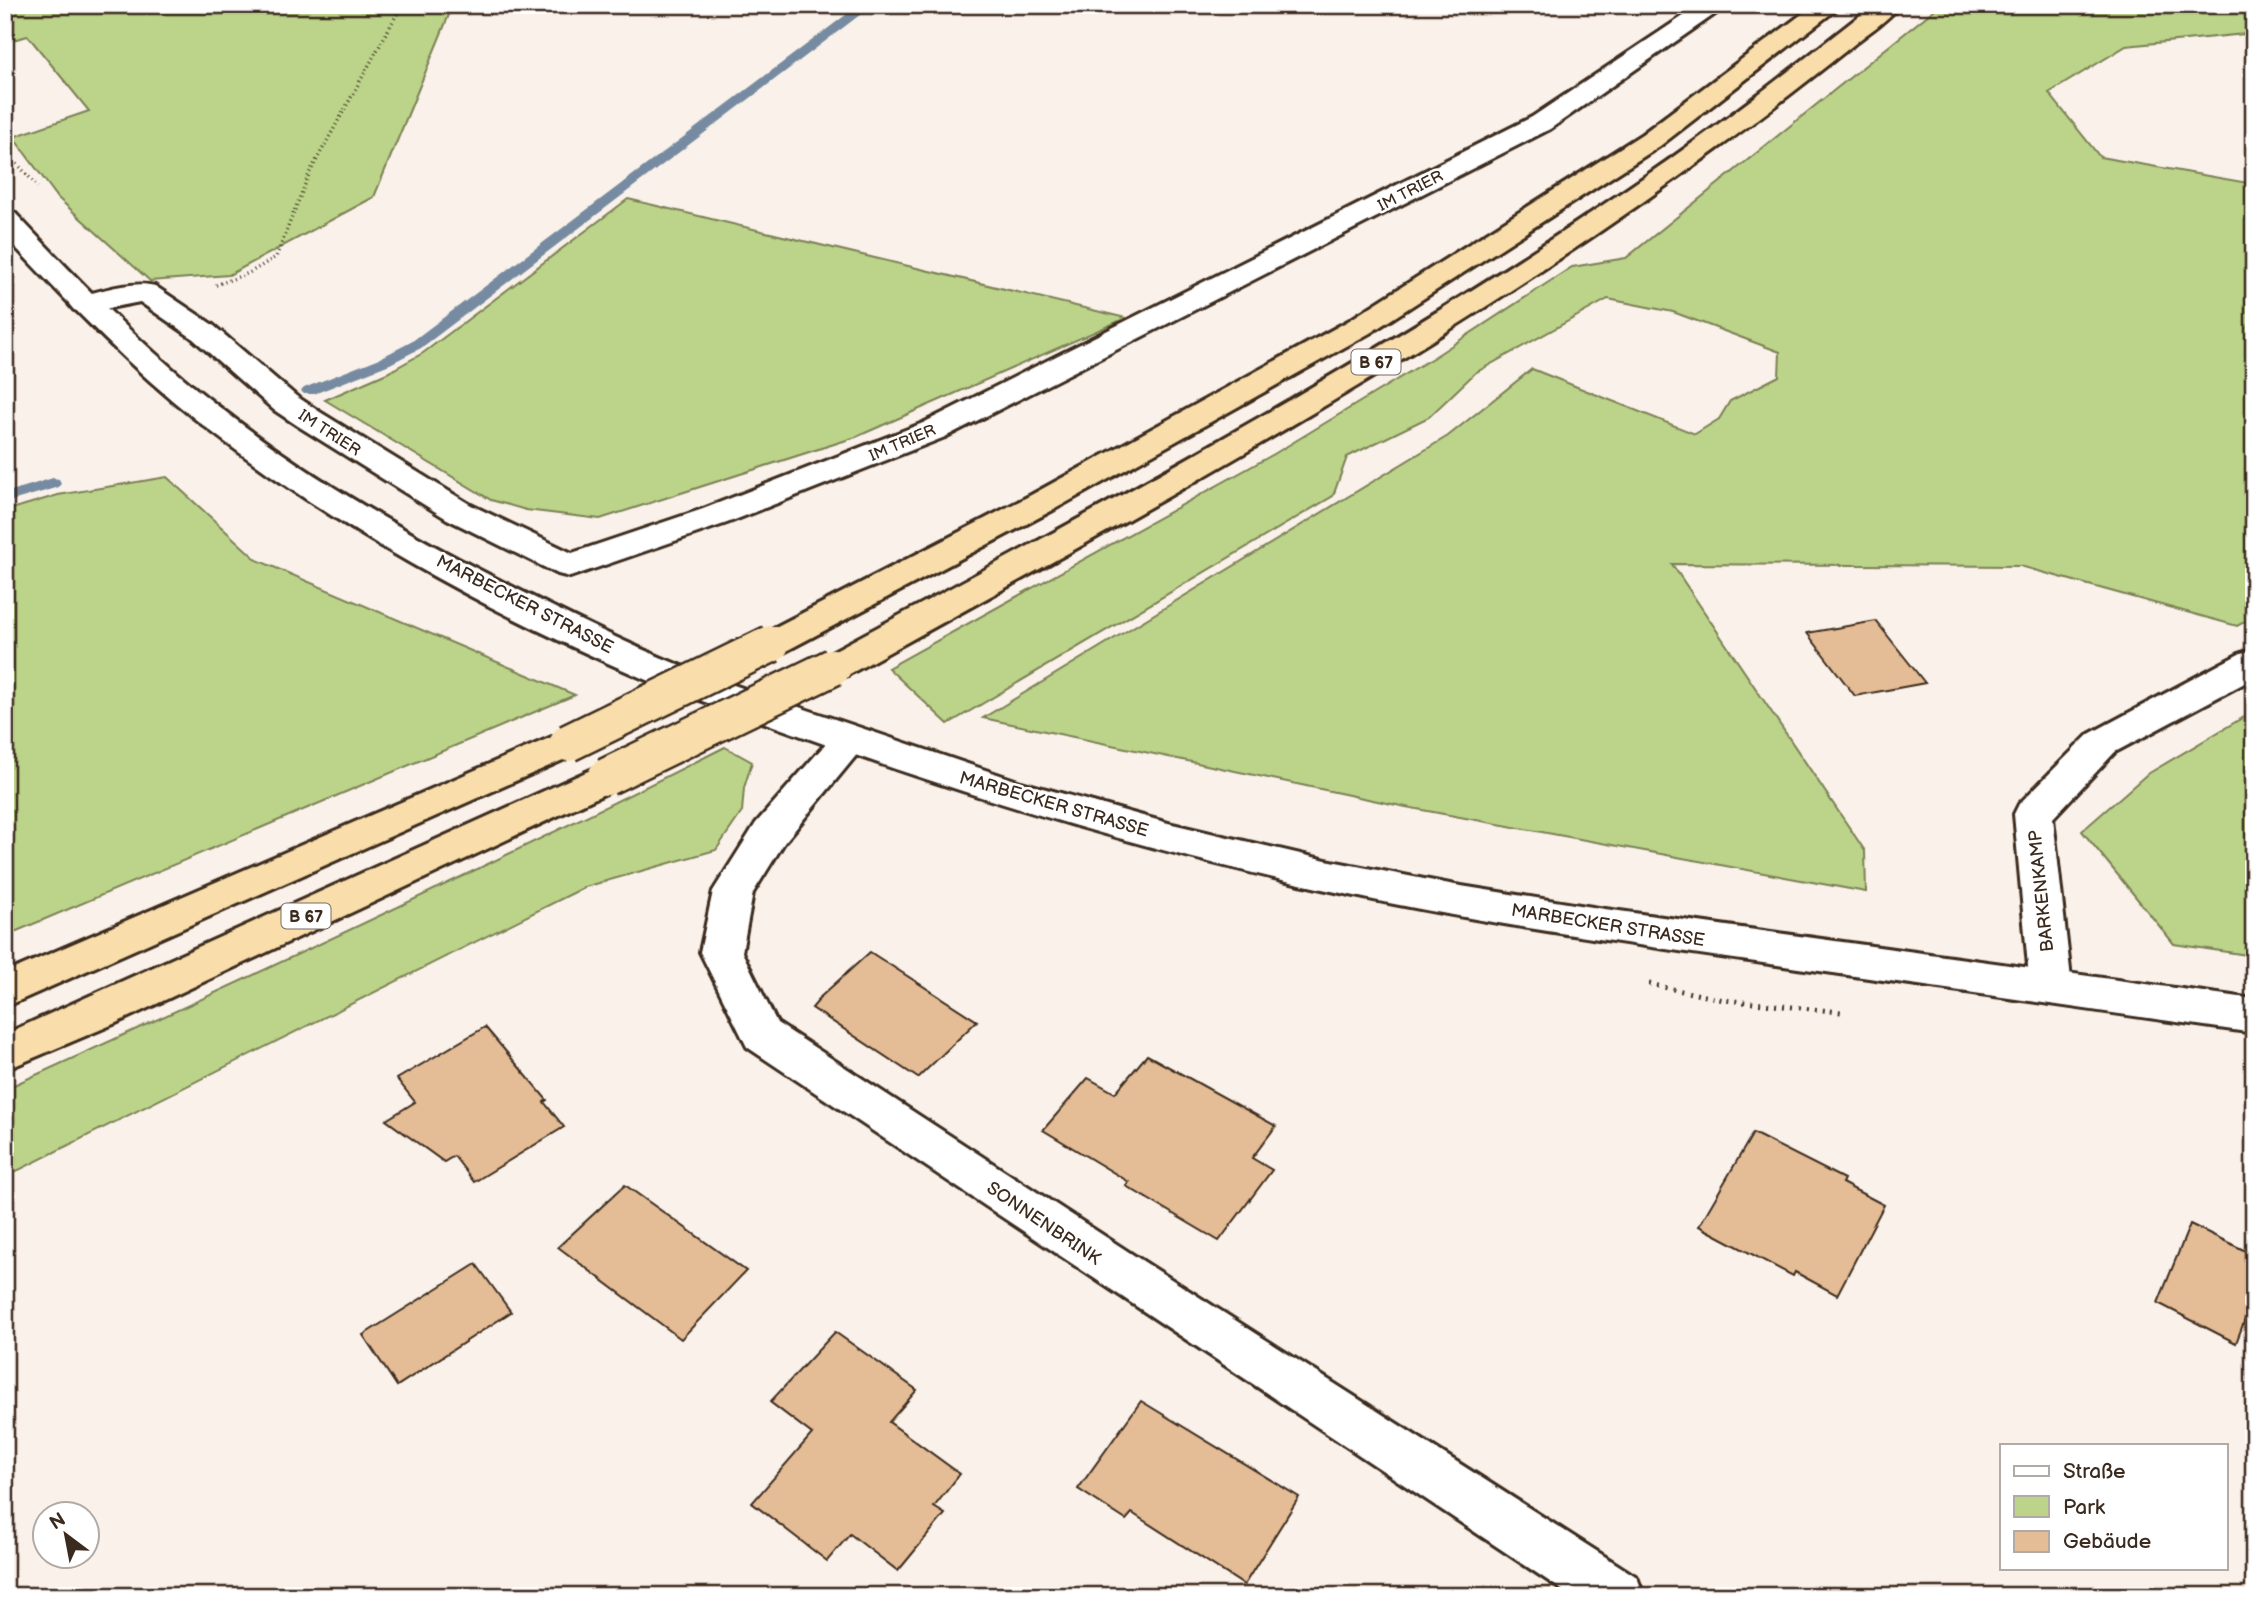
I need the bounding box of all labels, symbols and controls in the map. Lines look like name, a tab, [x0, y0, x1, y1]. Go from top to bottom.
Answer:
street label: IM TRIER	[1375, 167, 1446, 216]
road number: B 67	[1352, 350, 1400, 374]
street label: IM TRIER	[294, 406, 364, 460]
street label: IM TRIER	[866, 421, 939, 466]
street label: MARBECKER STRASSE	[433, 551, 617, 658]
street label: MARBECKER STRASSE	[957, 767, 1151, 842]
street label: BARKENKAMP	[2025, 828, 2058, 953]
street label: MARBECKER STRASSE	[1510, 900, 1706, 951]
road number: B 67	[282, 904, 330, 928]
street label: SONNENBRINK	[983, 1178, 1105, 1270]
legend	[2000, 1444, 2228, 1570]
text: Straße	[2063, 1459, 2125, 1484]
text: Park	[2063, 1495, 2106, 1520]
north arrow	[32, 1500, 102, 1570]
text: N	[46, 1508, 70, 1535]
text: Gebäude	[2063, 1529, 2151, 1554]

